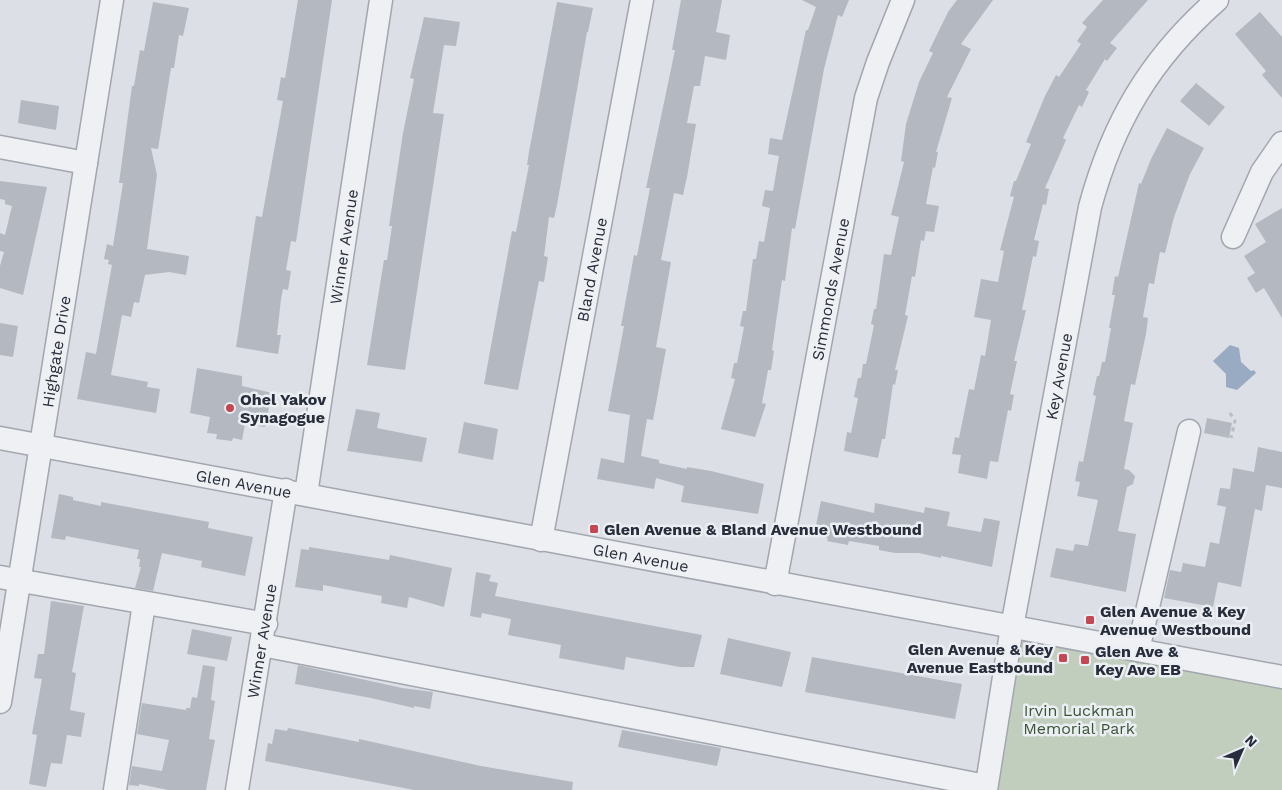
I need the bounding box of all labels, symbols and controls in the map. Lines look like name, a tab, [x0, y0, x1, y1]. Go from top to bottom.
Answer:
street label: Winner Avenue	[326, 188, 362, 306]
street label: Bland Avenue	[573, 216, 611, 324]
street label: Simmonds Avenue	[808, 216, 853, 362]
street label: Highgate Drive	[38, 294, 75, 409]
street label: Key Avenue	[1042, 331, 1076, 421]
place label: Ohel Yakov Synagogue	[240, 390, 326, 427]
marker: Ohel Yakov Synagogue	[224, 402, 236, 414]
street label: Glen Avenue	[194, 466, 293, 502]
place label: Glen Avenue & Bland Avenue Westbound	[604, 520, 922, 539]
marker: Glen Avenue & Bland Avenue Westbound	[588, 523, 600, 535]
street label: Glen Avenue	[591, 540, 690, 576]
street label: Winner Avenue	[243, 582, 281, 700]
place label: Glen Avenue & Key Avenue Westbound	[1100, 602, 1251, 639]
marker: Glen Avenue & Key Avenue Westbound	[1084, 614, 1096, 626]
place label: Glen Avenue & Key Avenue Eastbound	[907, 640, 1054, 677]
place label: Glen Ave & Key Ave EB	[1095, 642, 1181, 679]
marker: Glen Avenue & Key Avenue Eastbound	[1057, 652, 1069, 664]
marker: Glen Ave & Key Ave EB	[1079, 654, 1091, 666]
park label: Irvin Luckman Memorial Park	[1023, 701, 1135, 738]
north arrow	[1217, 725, 1267, 775]
text: N	[1242, 731, 1261, 750]

